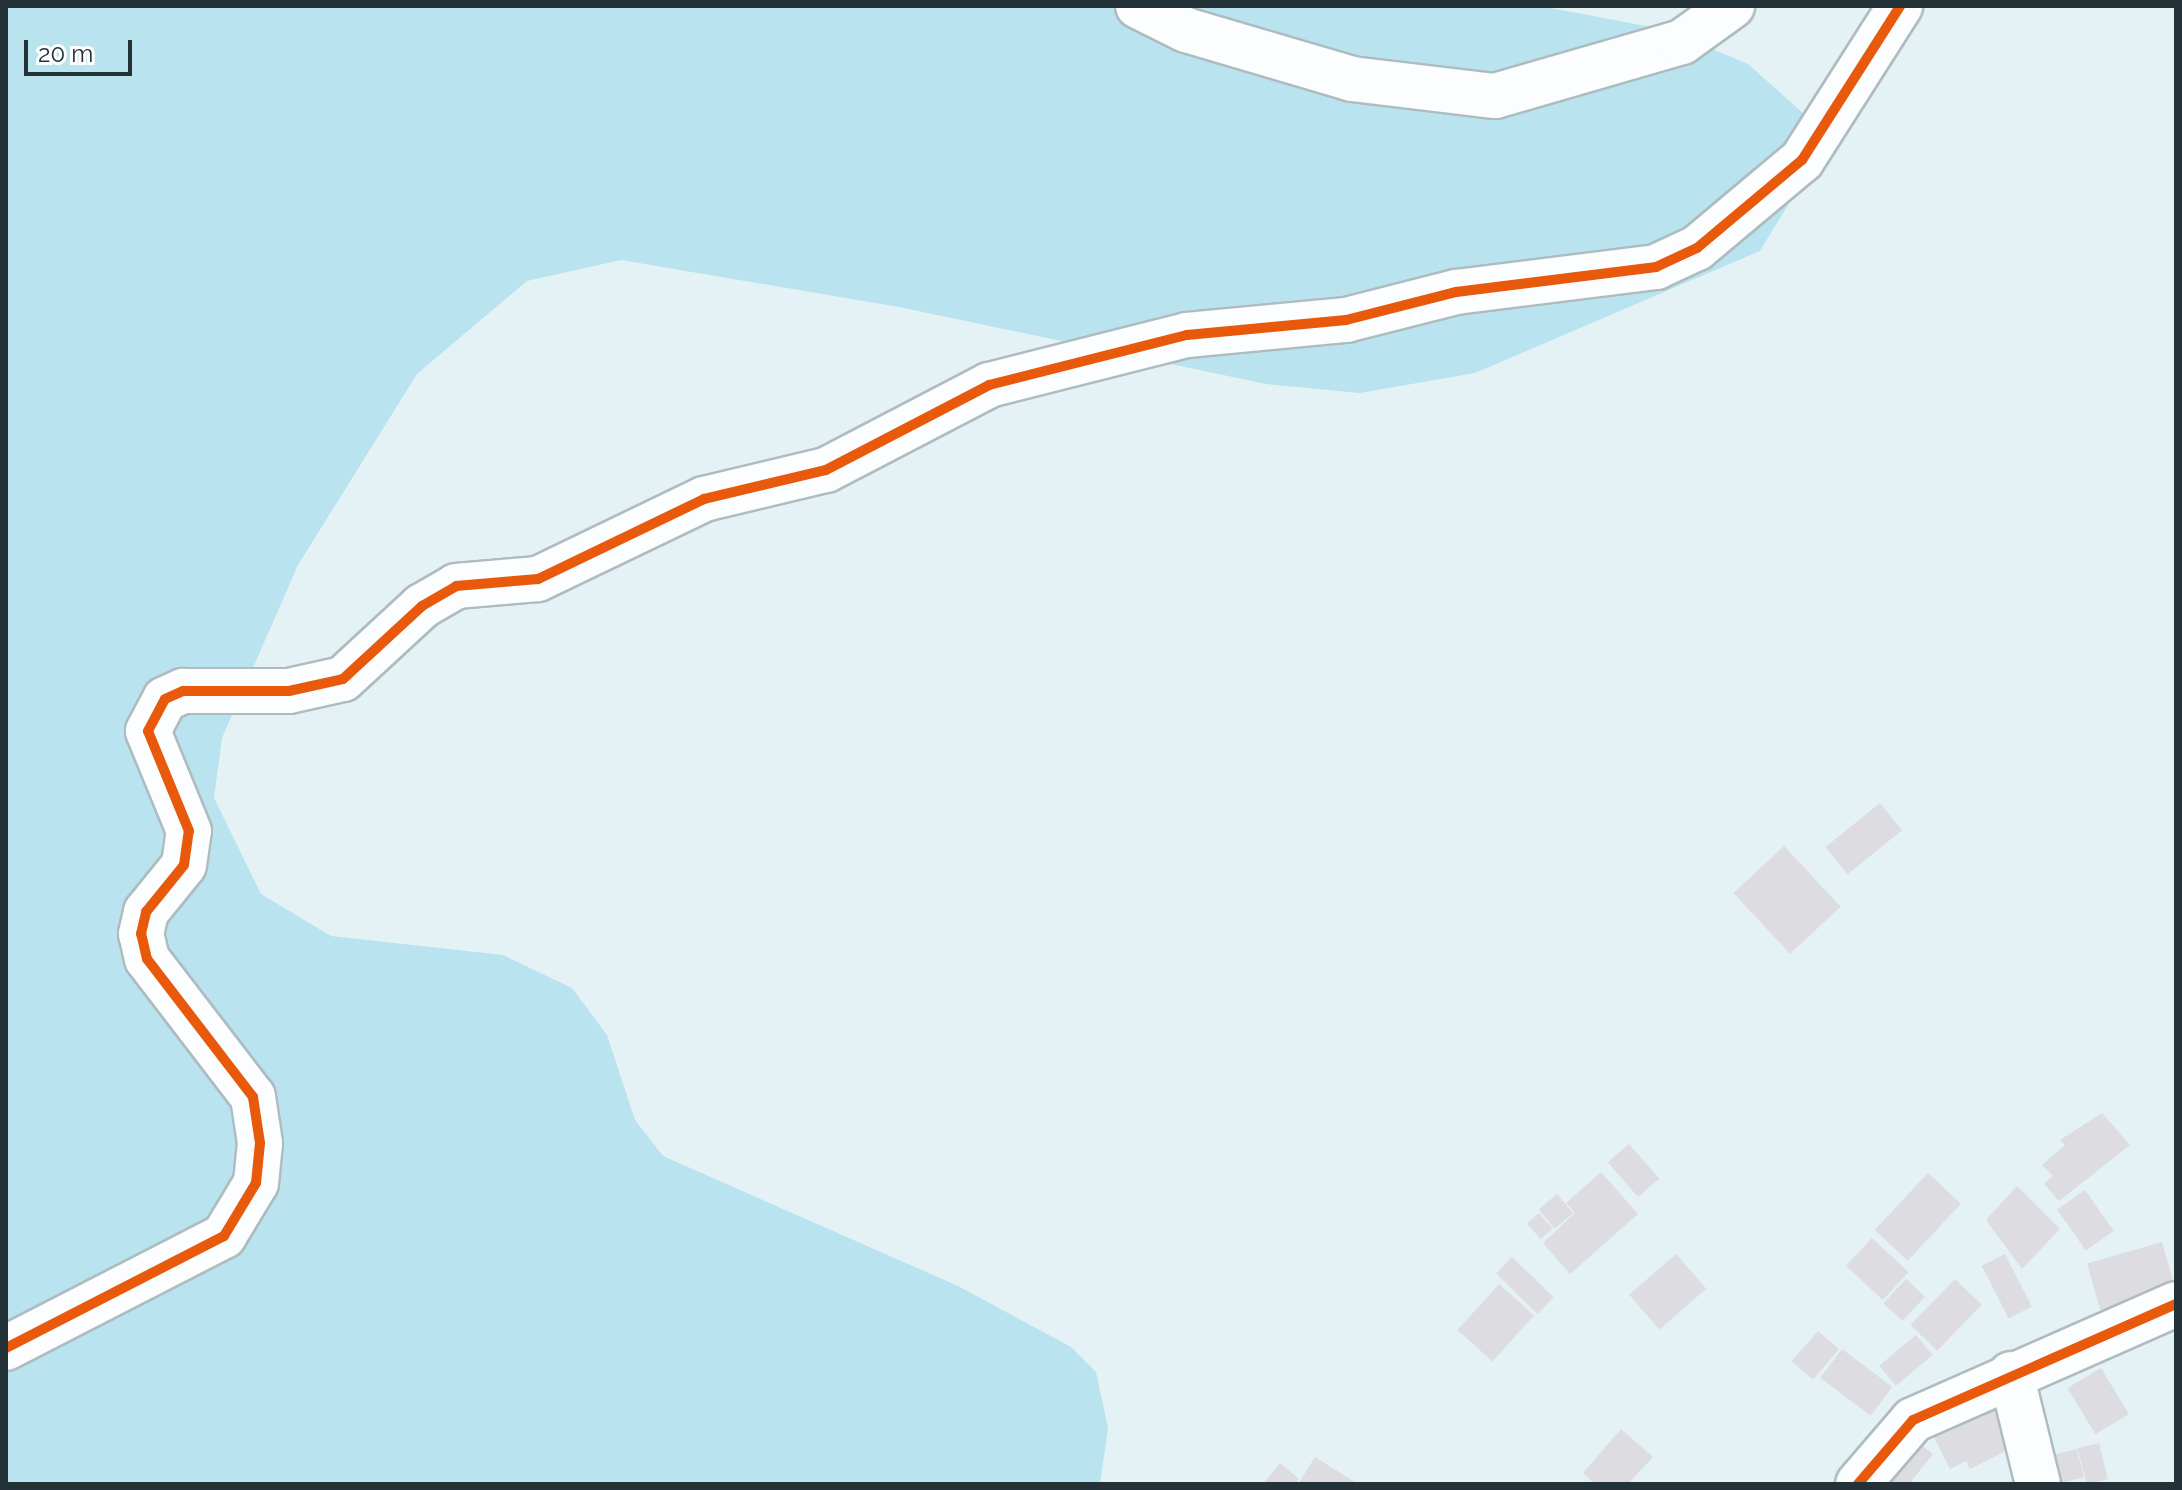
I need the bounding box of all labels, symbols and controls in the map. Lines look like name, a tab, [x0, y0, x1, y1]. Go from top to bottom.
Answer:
scale bar	[28, 24, 136, 74]
text: 20 m	[38, 39, 93, 68]

